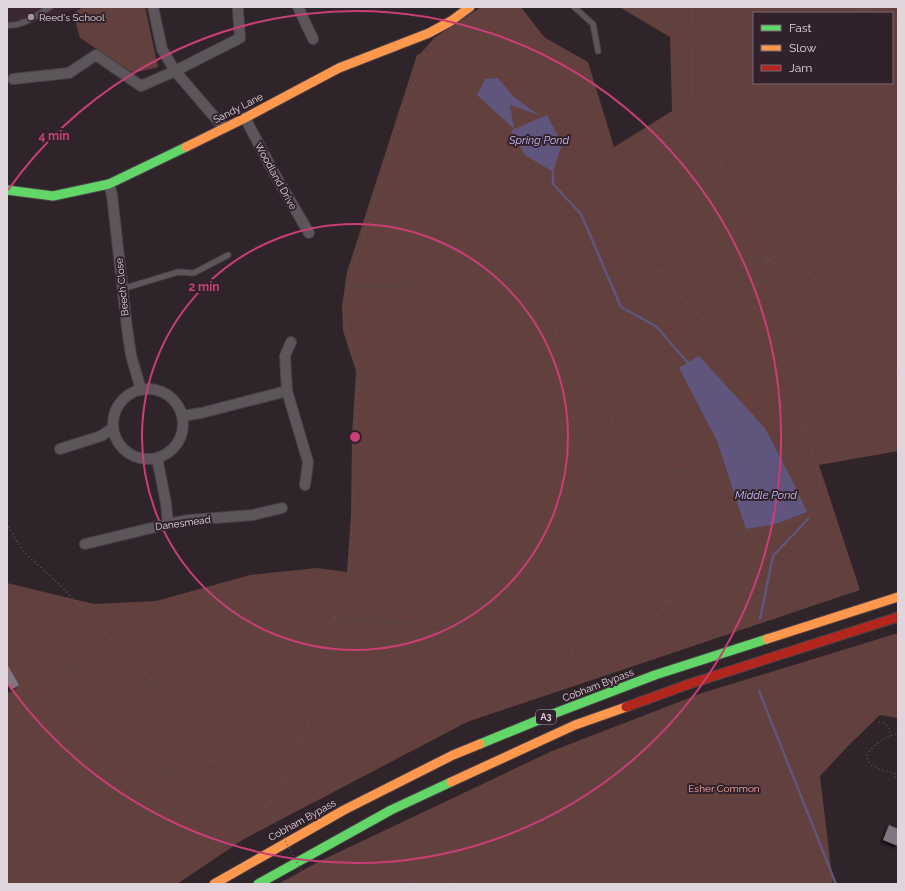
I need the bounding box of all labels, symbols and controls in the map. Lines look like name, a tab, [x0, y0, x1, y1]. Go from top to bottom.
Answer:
marker: Reed's School	[26, 12, 36, 22]
place label: Reed's School	[39, 12, 105, 23]
legend	[753, 12, 893, 84]
text: Fast	[789, 21, 812, 35]
text: Slow	[789, 41, 816, 55]
text: Jam	[789, 61, 812, 75]
street label: Sandy Lane	[211, 91, 265, 125]
text: 4 min	[38, 129, 70, 143]
water label: Spring Pond	[508, 134, 569, 147]
street label: Woodland Drive	[253, 141, 299, 211]
street label: Beech Close	[113, 257, 131, 317]
text: 2 min	[188, 280, 220, 294]
centre of rings	[348, 430, 362, 444]
water label: Middle Pond	[735, 489, 797, 502]
street label: Danesmead	[155, 514, 211, 532]
street label: Cobham Bypass	[561, 666, 635, 704]
road number: A3	[536, 710, 556, 724]
park label: Esher Common	[688, 783, 760, 794]
street label: Cobham Bypass	[266, 797, 338, 843]

